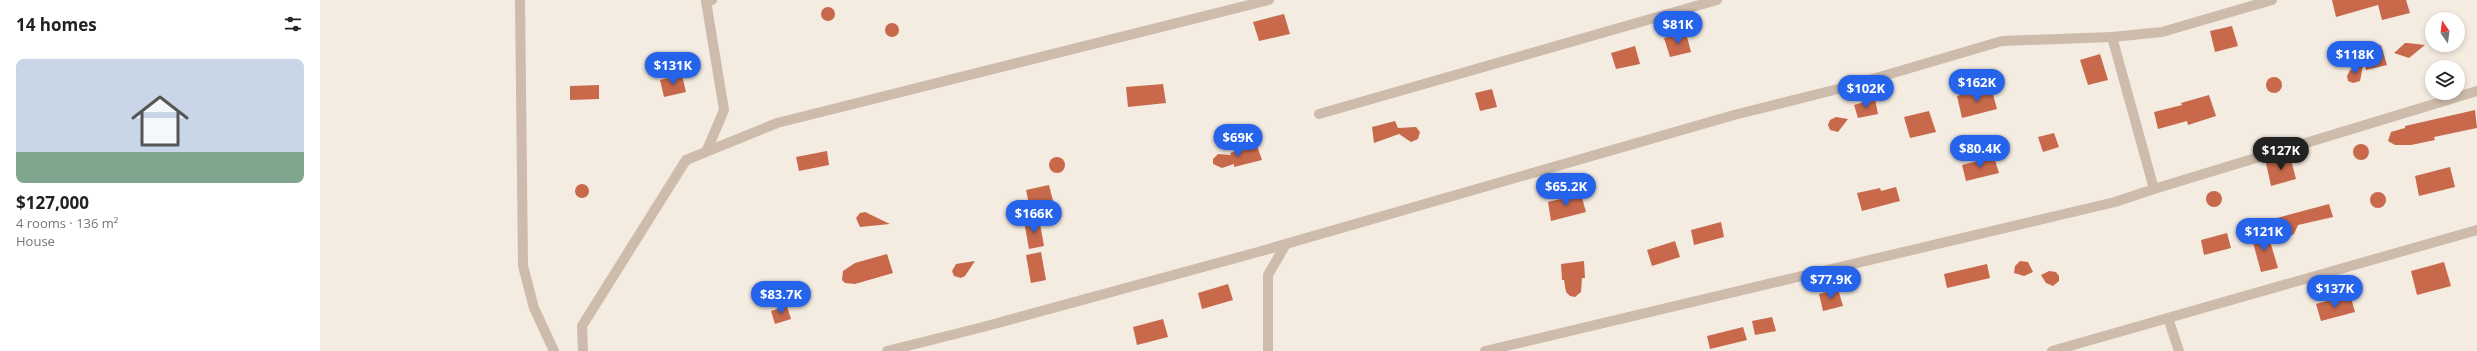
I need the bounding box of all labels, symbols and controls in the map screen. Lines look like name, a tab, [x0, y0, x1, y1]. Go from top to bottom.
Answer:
pin: $81K	[1654, 11, 1702, 45]
north arrow	[2425, 12, 2465, 52]
map controls	[2425, 12, 2465, 100]
text: 14 homes	[16, 13, 97, 36]
icon: filters	[282, 13, 304, 35]
text: $81K	[1663, 15, 1693, 33]
pin: $118K	[2327, 41, 2383, 75]
text: $118K	[2336, 45, 2374, 63]
pin: $131K	[645, 52, 701, 86]
text: $131K	[654, 56, 692, 74]
button: layers	[2425, 60, 2465, 100]
pin: $162K	[1949, 69, 2005, 103]
text: $162K	[1958, 73, 1996, 91]
pin: $102K	[1838, 75, 1894, 109]
text: $102K	[1847, 79, 1885, 97]
icon: home	[124, 85, 196, 157]
pin: $69K	[1214, 124, 1262, 158]
text: $69K	[1223, 128, 1253, 146]
pin: $80.4K	[1947, 135, 2013, 169]
pin: $127K	[2253, 137, 2309, 171]
text: $80.4K	[1959, 139, 2001, 157]
text: $127K	[2262, 141, 2300, 159]
pin: $65.2K	[1533, 173, 1599, 207]
text: $65.2K	[1545, 177, 1587, 195]
text: $127,000	[16, 191, 89, 214]
pin: $166K	[1006, 200, 1062, 234]
text: $166K	[1015, 204, 1053, 222]
text: 4 rooms · 136 m²	[16, 214, 118, 232]
pin: $121K	[2236, 218, 2292, 252]
text: $121K	[2245, 222, 2283, 240]
text: House	[16, 232, 55, 250]
pin: $77.9K	[1798, 266, 1864, 300]
text: $77.9K	[1810, 270, 1852, 288]
pin: $137K	[2307, 275, 2363, 309]
text: $137K	[2316, 279, 2354, 297]
pin: $83.7K	[748, 281, 814, 315]
text: $83.7K	[760, 285, 802, 303]

